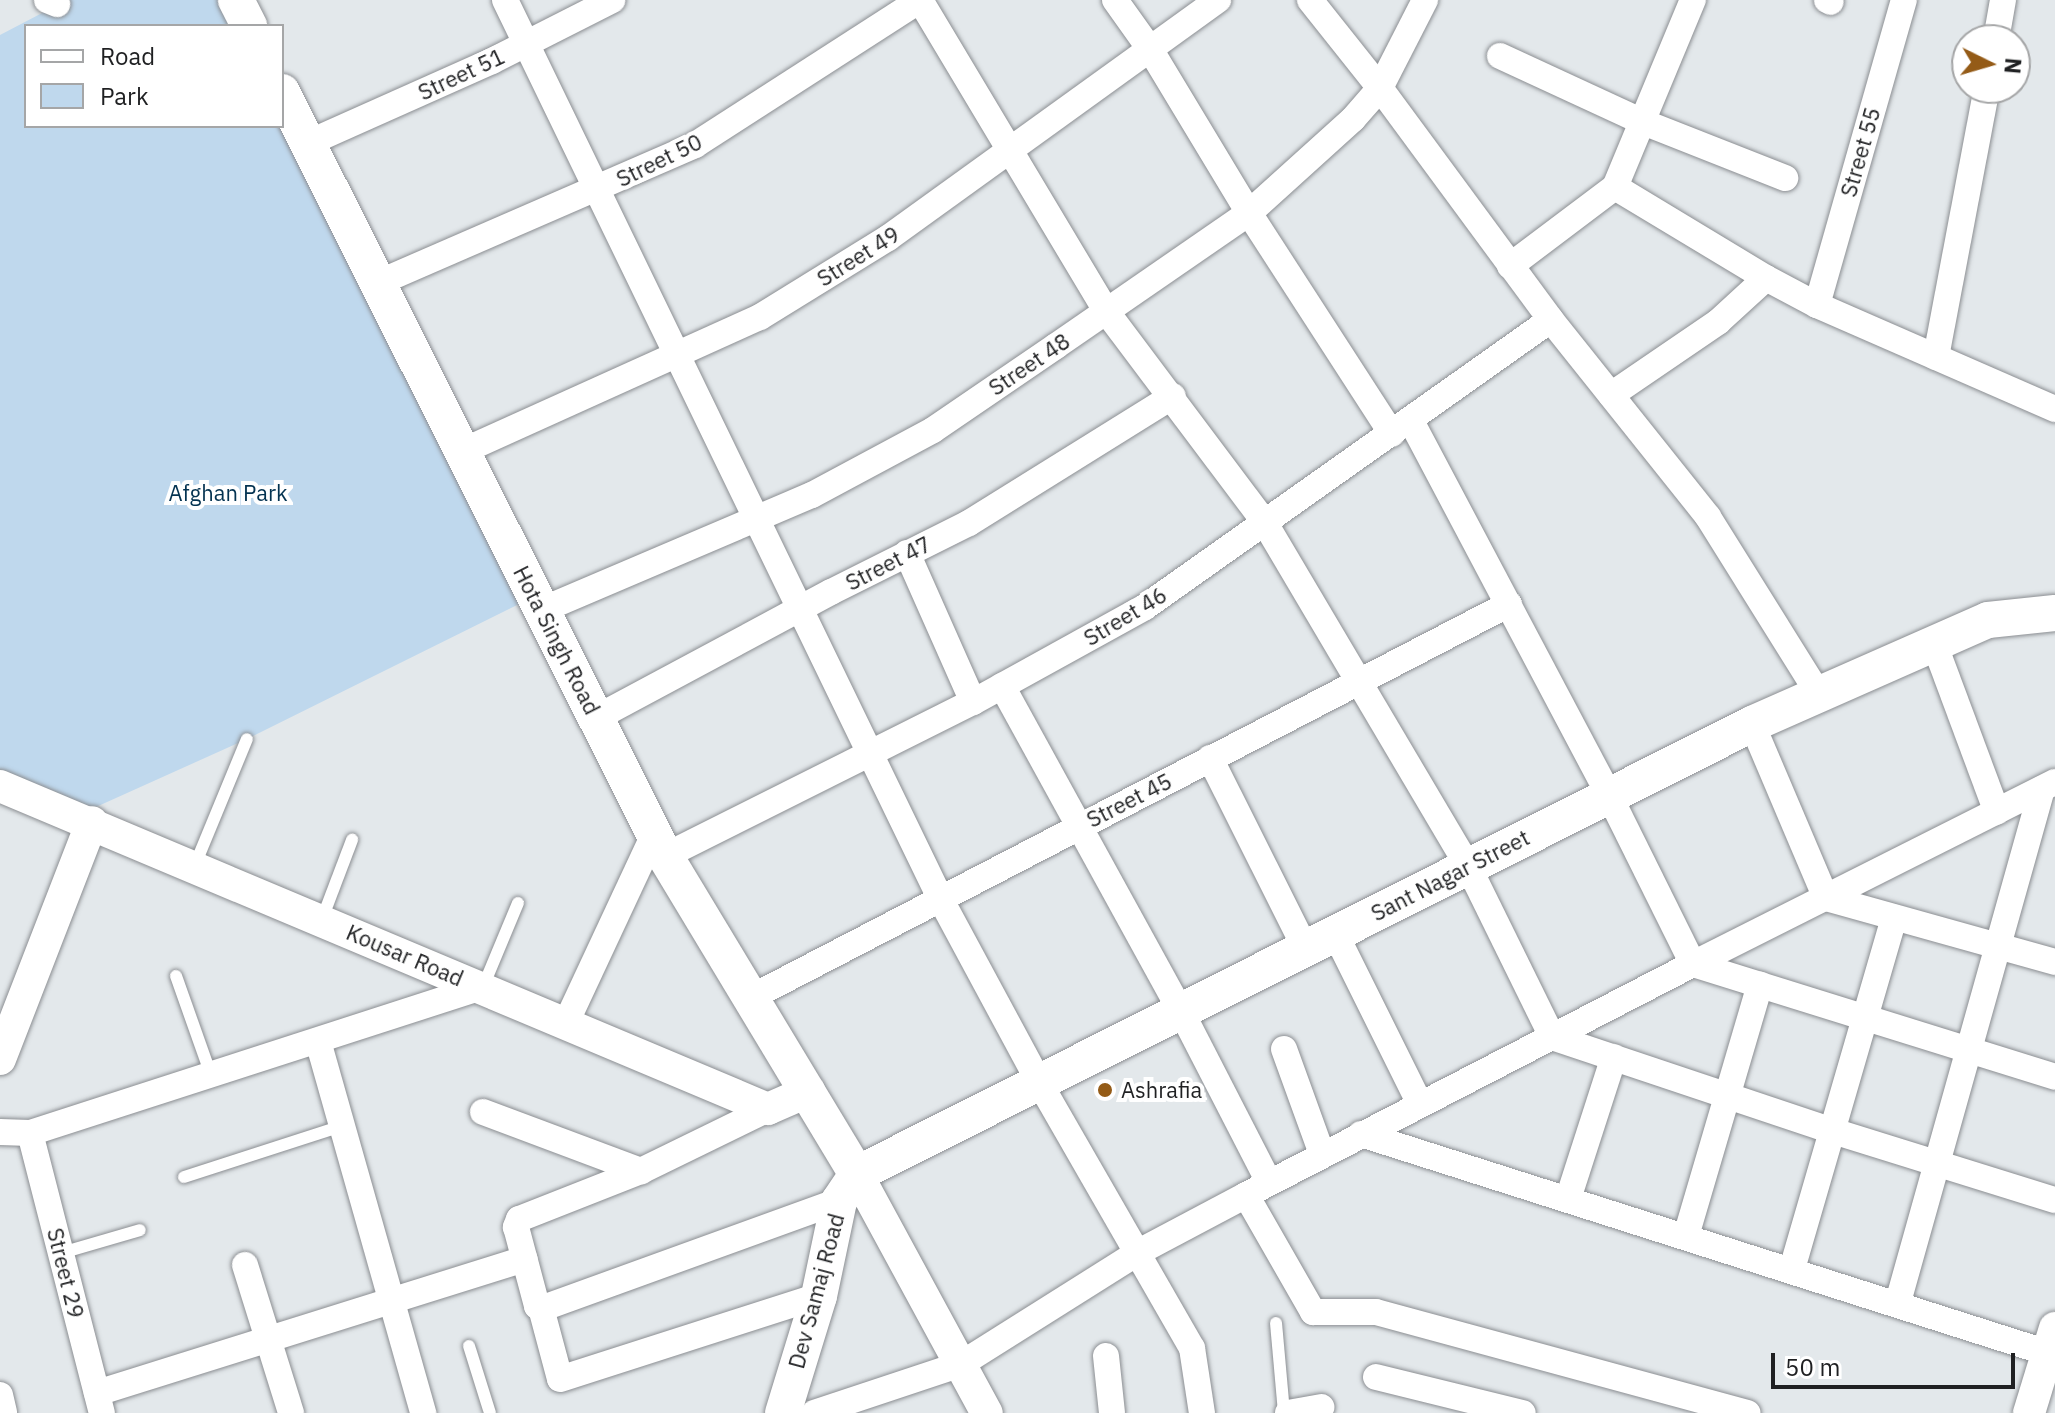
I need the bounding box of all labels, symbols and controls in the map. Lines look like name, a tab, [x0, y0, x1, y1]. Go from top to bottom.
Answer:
legend	[24, 24, 284, 128]
north arrow	[1951, 24, 2031, 104]
text: Road	[100, 40, 155, 72]
street label: Street 51	[414, 43, 508, 105]
text: N	[1998, 57, 2029, 75]
text: Park	[100, 80, 149, 112]
street label: Street 55	[1835, 104, 1885, 200]
street label: Street 50	[612, 128, 706, 192]
street label: Street 49	[812, 220, 904, 292]
street label: Street 48	[984, 327, 1074, 401]
park label: Afghan Park	[168, 480, 288, 506]
street label: Street 47	[841, 530, 935, 596]
street label: Hota Singh Road	[508, 561, 606, 719]
street label: Street 46	[1079, 581, 1171, 651]
street label: Street 45	[1082, 767, 1176, 833]
street label: Sant Nagar Street	[1366, 824, 1534, 926]
street label: Kousar Road	[343, 919, 467, 991]
place label: Ashrafia	[1121, 1077, 1202, 1103]
marker: Ashrafia	[1096, 1081, 1114, 1099]
street label: Dev Samaj Road	[783, 1211, 849, 1371]
street label: Street 29	[42, 1225, 90, 1321]
scale bar	[1775, 1337, 2019, 1387]
text: 50 m	[1785, 1351, 1840, 1383]

